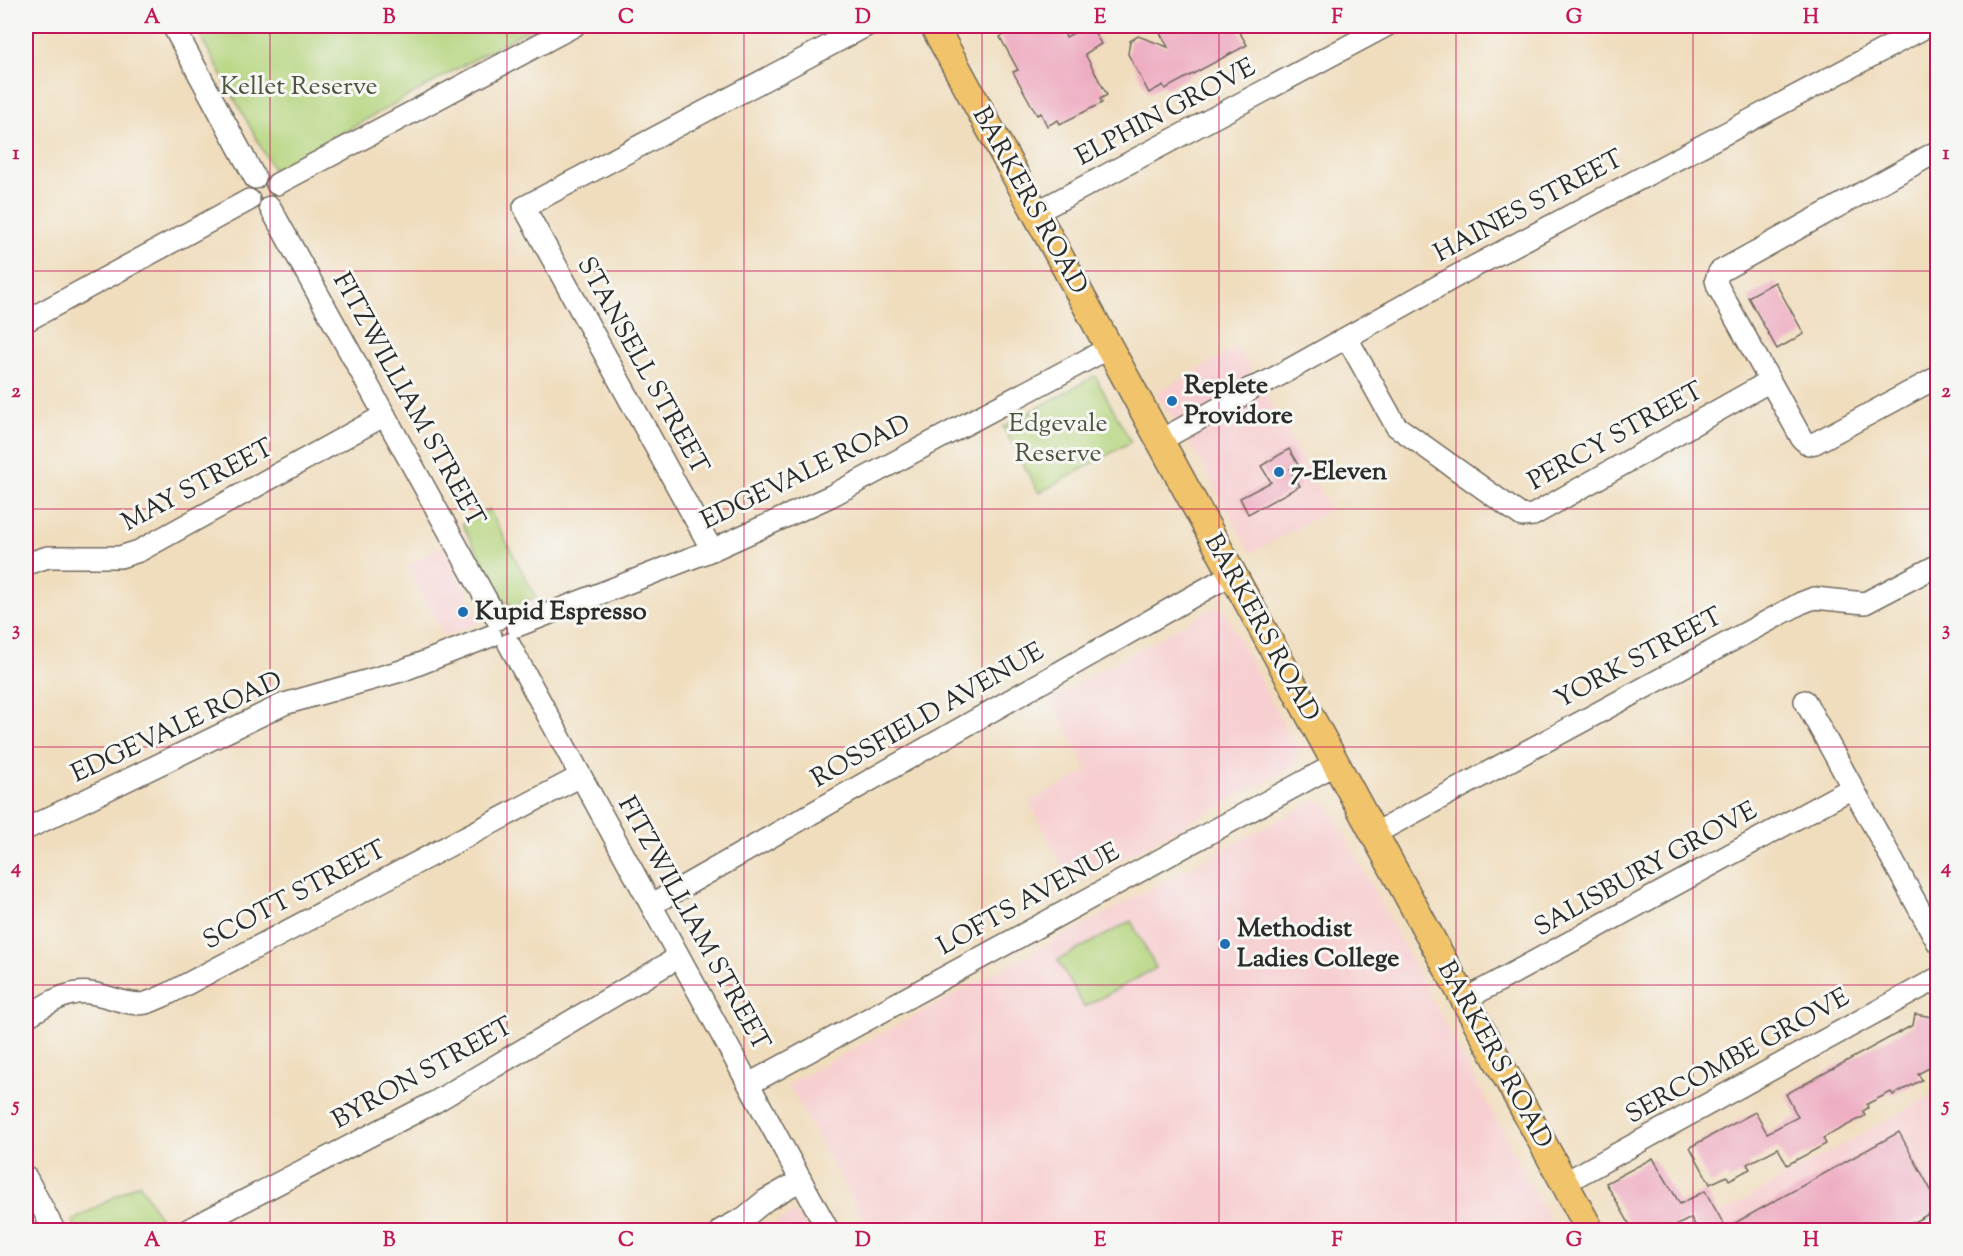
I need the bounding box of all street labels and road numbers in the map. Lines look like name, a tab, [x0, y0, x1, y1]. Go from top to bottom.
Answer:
street label: ELPHIN GROVE	[1070, 50, 1263, 176]
street label: BARKERS ROAD	[962, 100, 1096, 302]
street label: HAINES STREET	[1428, 141, 1630, 273]
street label: STANSELL STREET	[567, 251, 717, 481]
street label: FITZWILLIAM STREET	[323, 266, 493, 534]
street label: PERCY STREET	[1522, 373, 1710, 501]
street label: EDGEVALE ROAD	[695, 406, 917, 540]
street label: MAY STREET	[115, 430, 281, 542]
street label: BARKERS ROAD	[1194, 527, 1328, 729]
street label: YORK STREET	[1549, 599, 1729, 719]
street label: ROSSFIELD AVENUE	[805, 634, 1052, 798]
street label: EDGEVALE ROAD	[65, 663, 289, 793]
street label: FITZWILLIAM STREET	[608, 790, 778, 1058]
street label: SALISBURY GROVE	[1528, 793, 1764, 947]
street label: SCOTT STREET	[197, 832, 393, 960]
street label: LOFTS AVENUE	[931, 834, 1127, 965]
street label: BARKERS ROAD	[1427, 954, 1561, 1156]
street label: SERCOMBE GROVE	[1619, 980, 1857, 1134]
street label: BYRON STREET	[326, 1009, 520, 1139]

